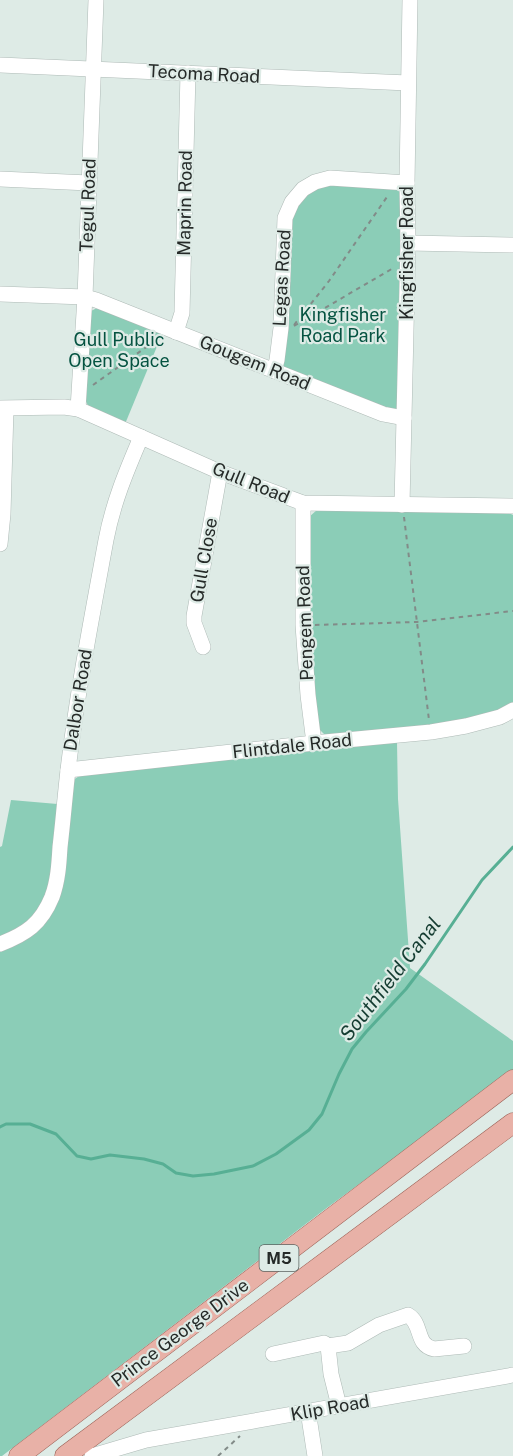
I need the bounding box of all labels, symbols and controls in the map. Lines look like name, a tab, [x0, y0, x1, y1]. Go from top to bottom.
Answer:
street label: Tecoma Road	[148, 60, 261, 87]
street label: Maprin Road	[173, 150, 196, 256]
street label: Tegul Road	[75, 158, 100, 252]
street label: Kingfisher Road	[396, 186, 417, 320]
street label: Legas Road	[268, 229, 295, 327]
park label: Kingfisher Road Park	[300, 304, 386, 346]
park label: Gull Public Open Space	[68, 329, 170, 371]
street label: Gougem Road	[197, 331, 314, 394]
street label: Gull Road	[210, 458, 293, 508]
street label: Gull Close	[186, 516, 221, 604]
street label: Pengem Road	[292, 565, 317, 681]
street label: Dalbor Road	[59, 648, 96, 752]
street label: Flintdale Road	[231, 729, 353, 762]
water label: Southfield Canal	[334, 912, 446, 1046]
road number: M5	[260, 1245, 298, 1271]
street label: Prince George Drive	[107, 1274, 252, 1391]
street label: Klip Road	[289, 1390, 371, 1425]

